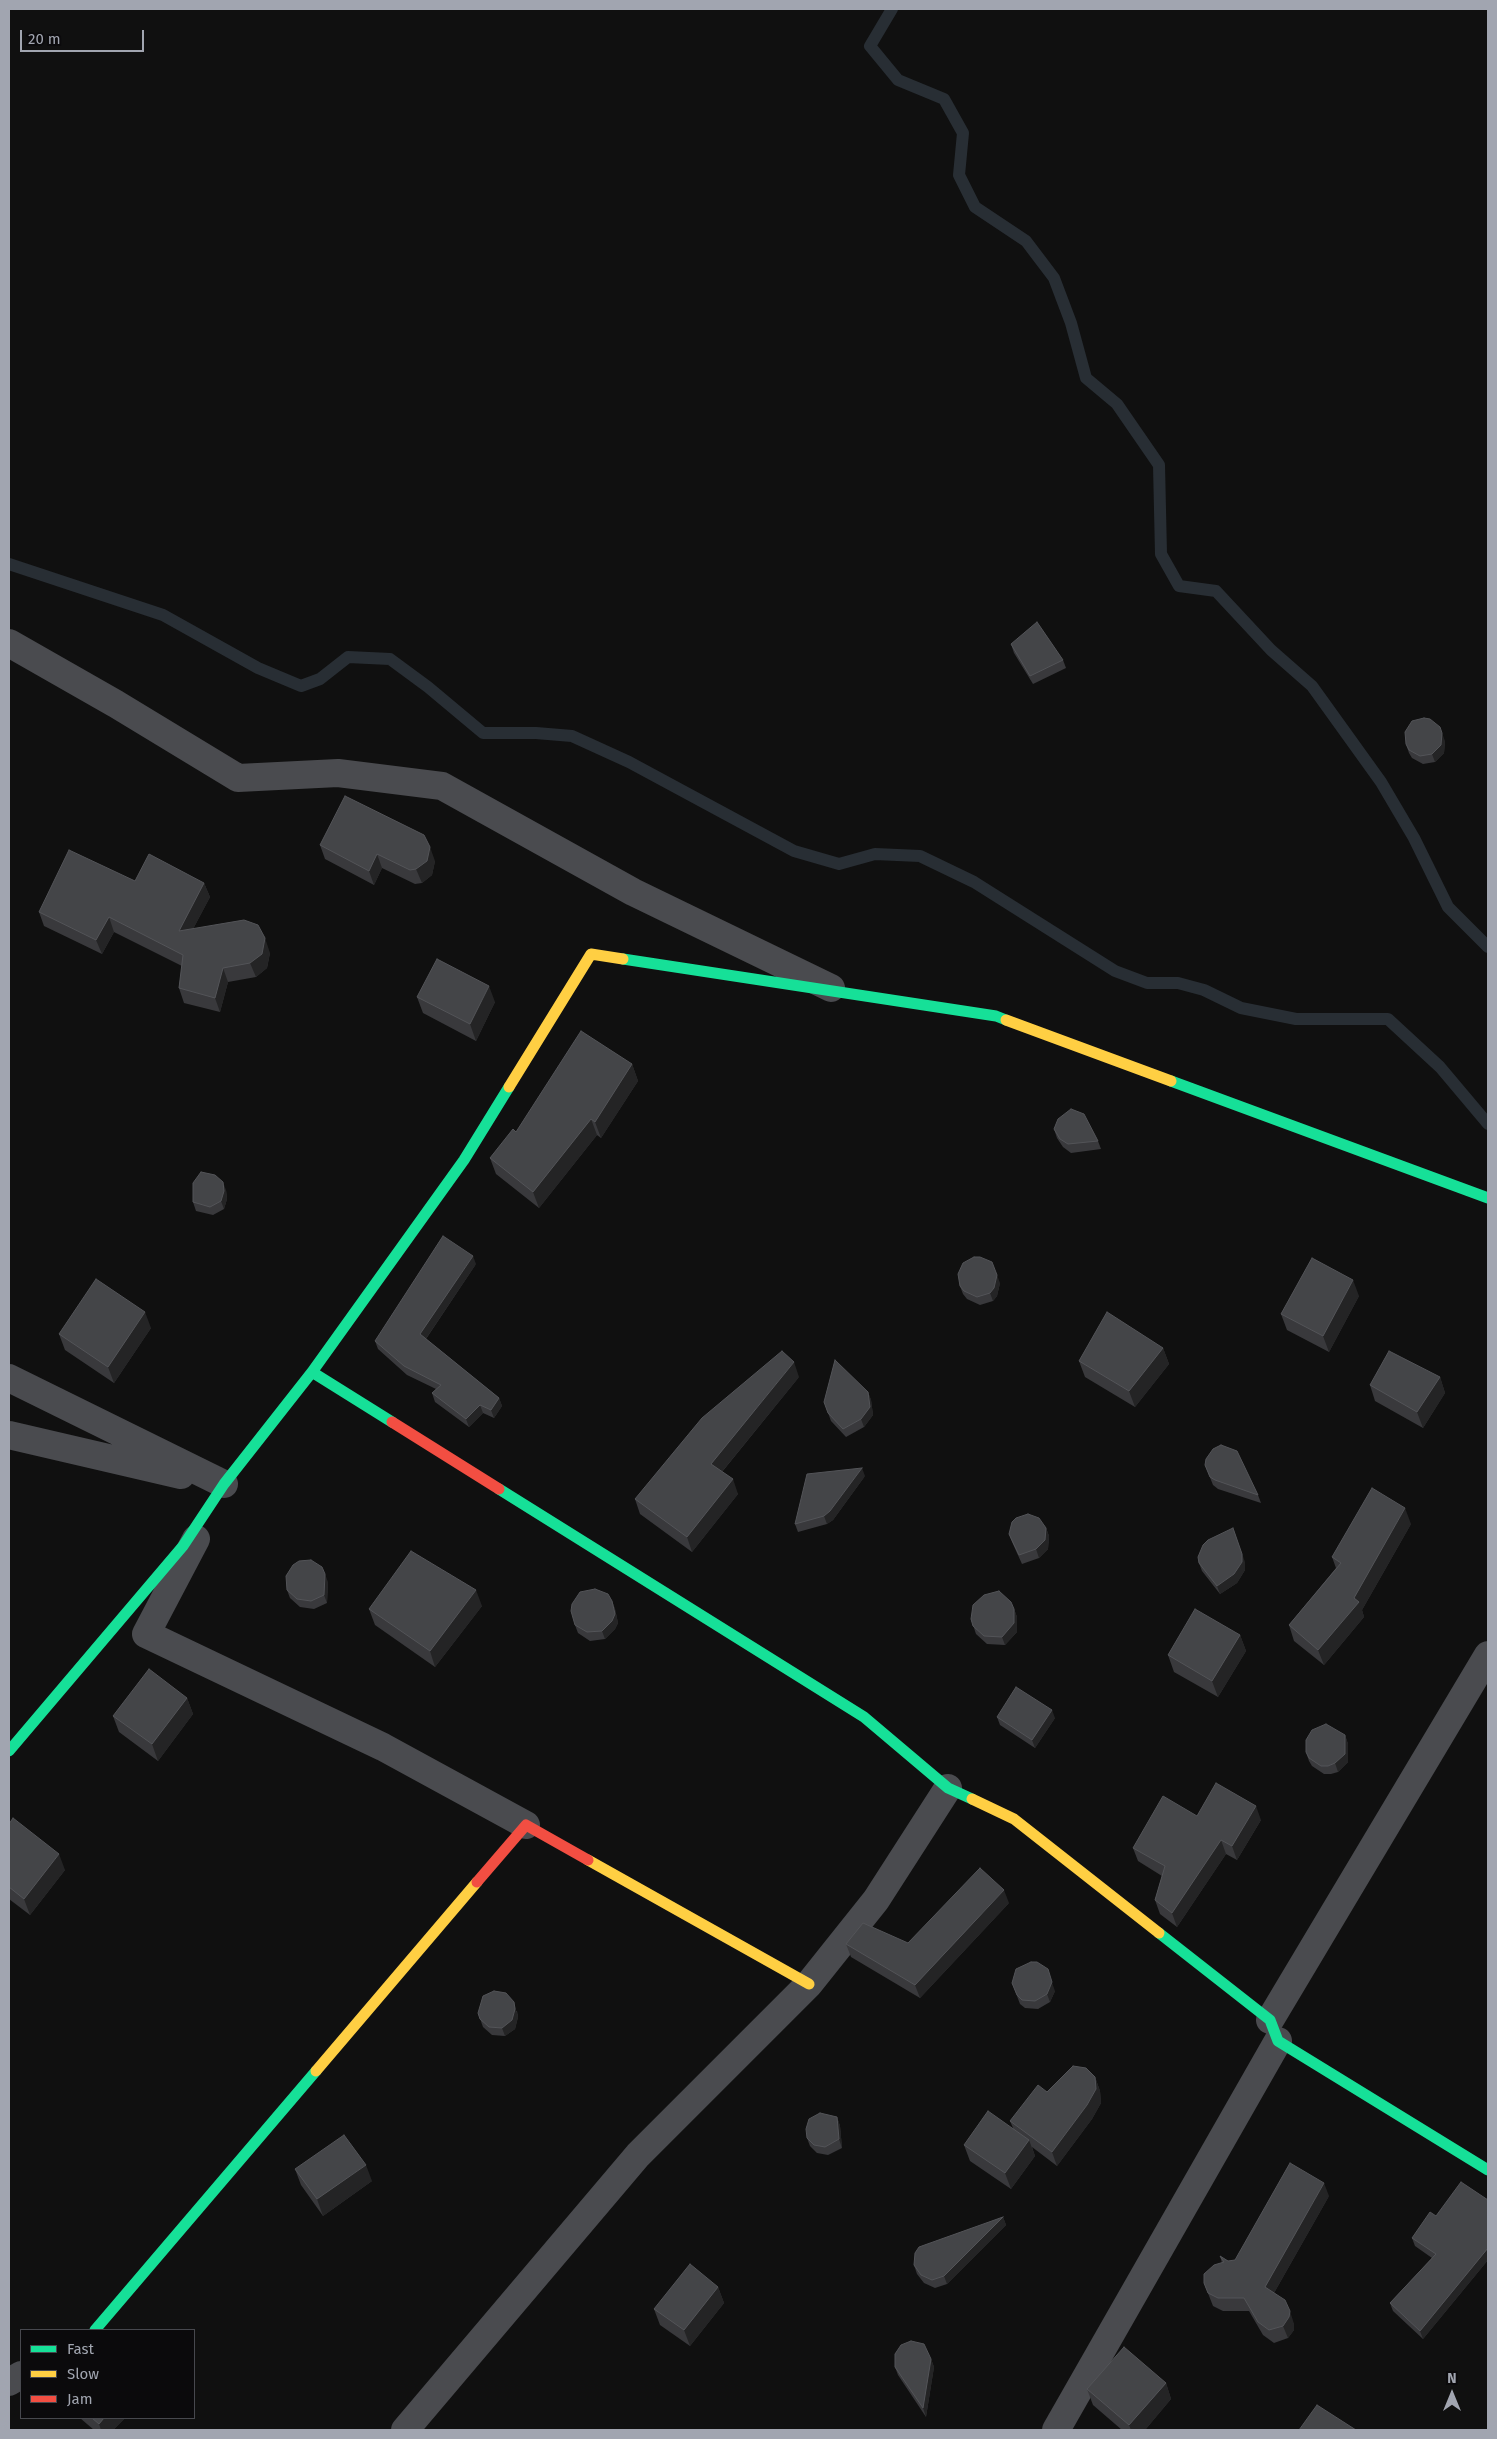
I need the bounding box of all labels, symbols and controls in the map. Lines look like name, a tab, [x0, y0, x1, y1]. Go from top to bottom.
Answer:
scale bar	[22, 20, 146, 52]
text: 20 m	[28, 30, 61, 48]
legend	[20, 2329, 195, 2419]
text: Fast	[67, 2340, 94, 2358]
text: Slow	[67, 2365, 99, 2383]
north arrow	[1427, 2369, 1477, 2419]
text: N	[1447, 2370, 1457, 2387]
text: Jam	[67, 2390, 93, 2408]

